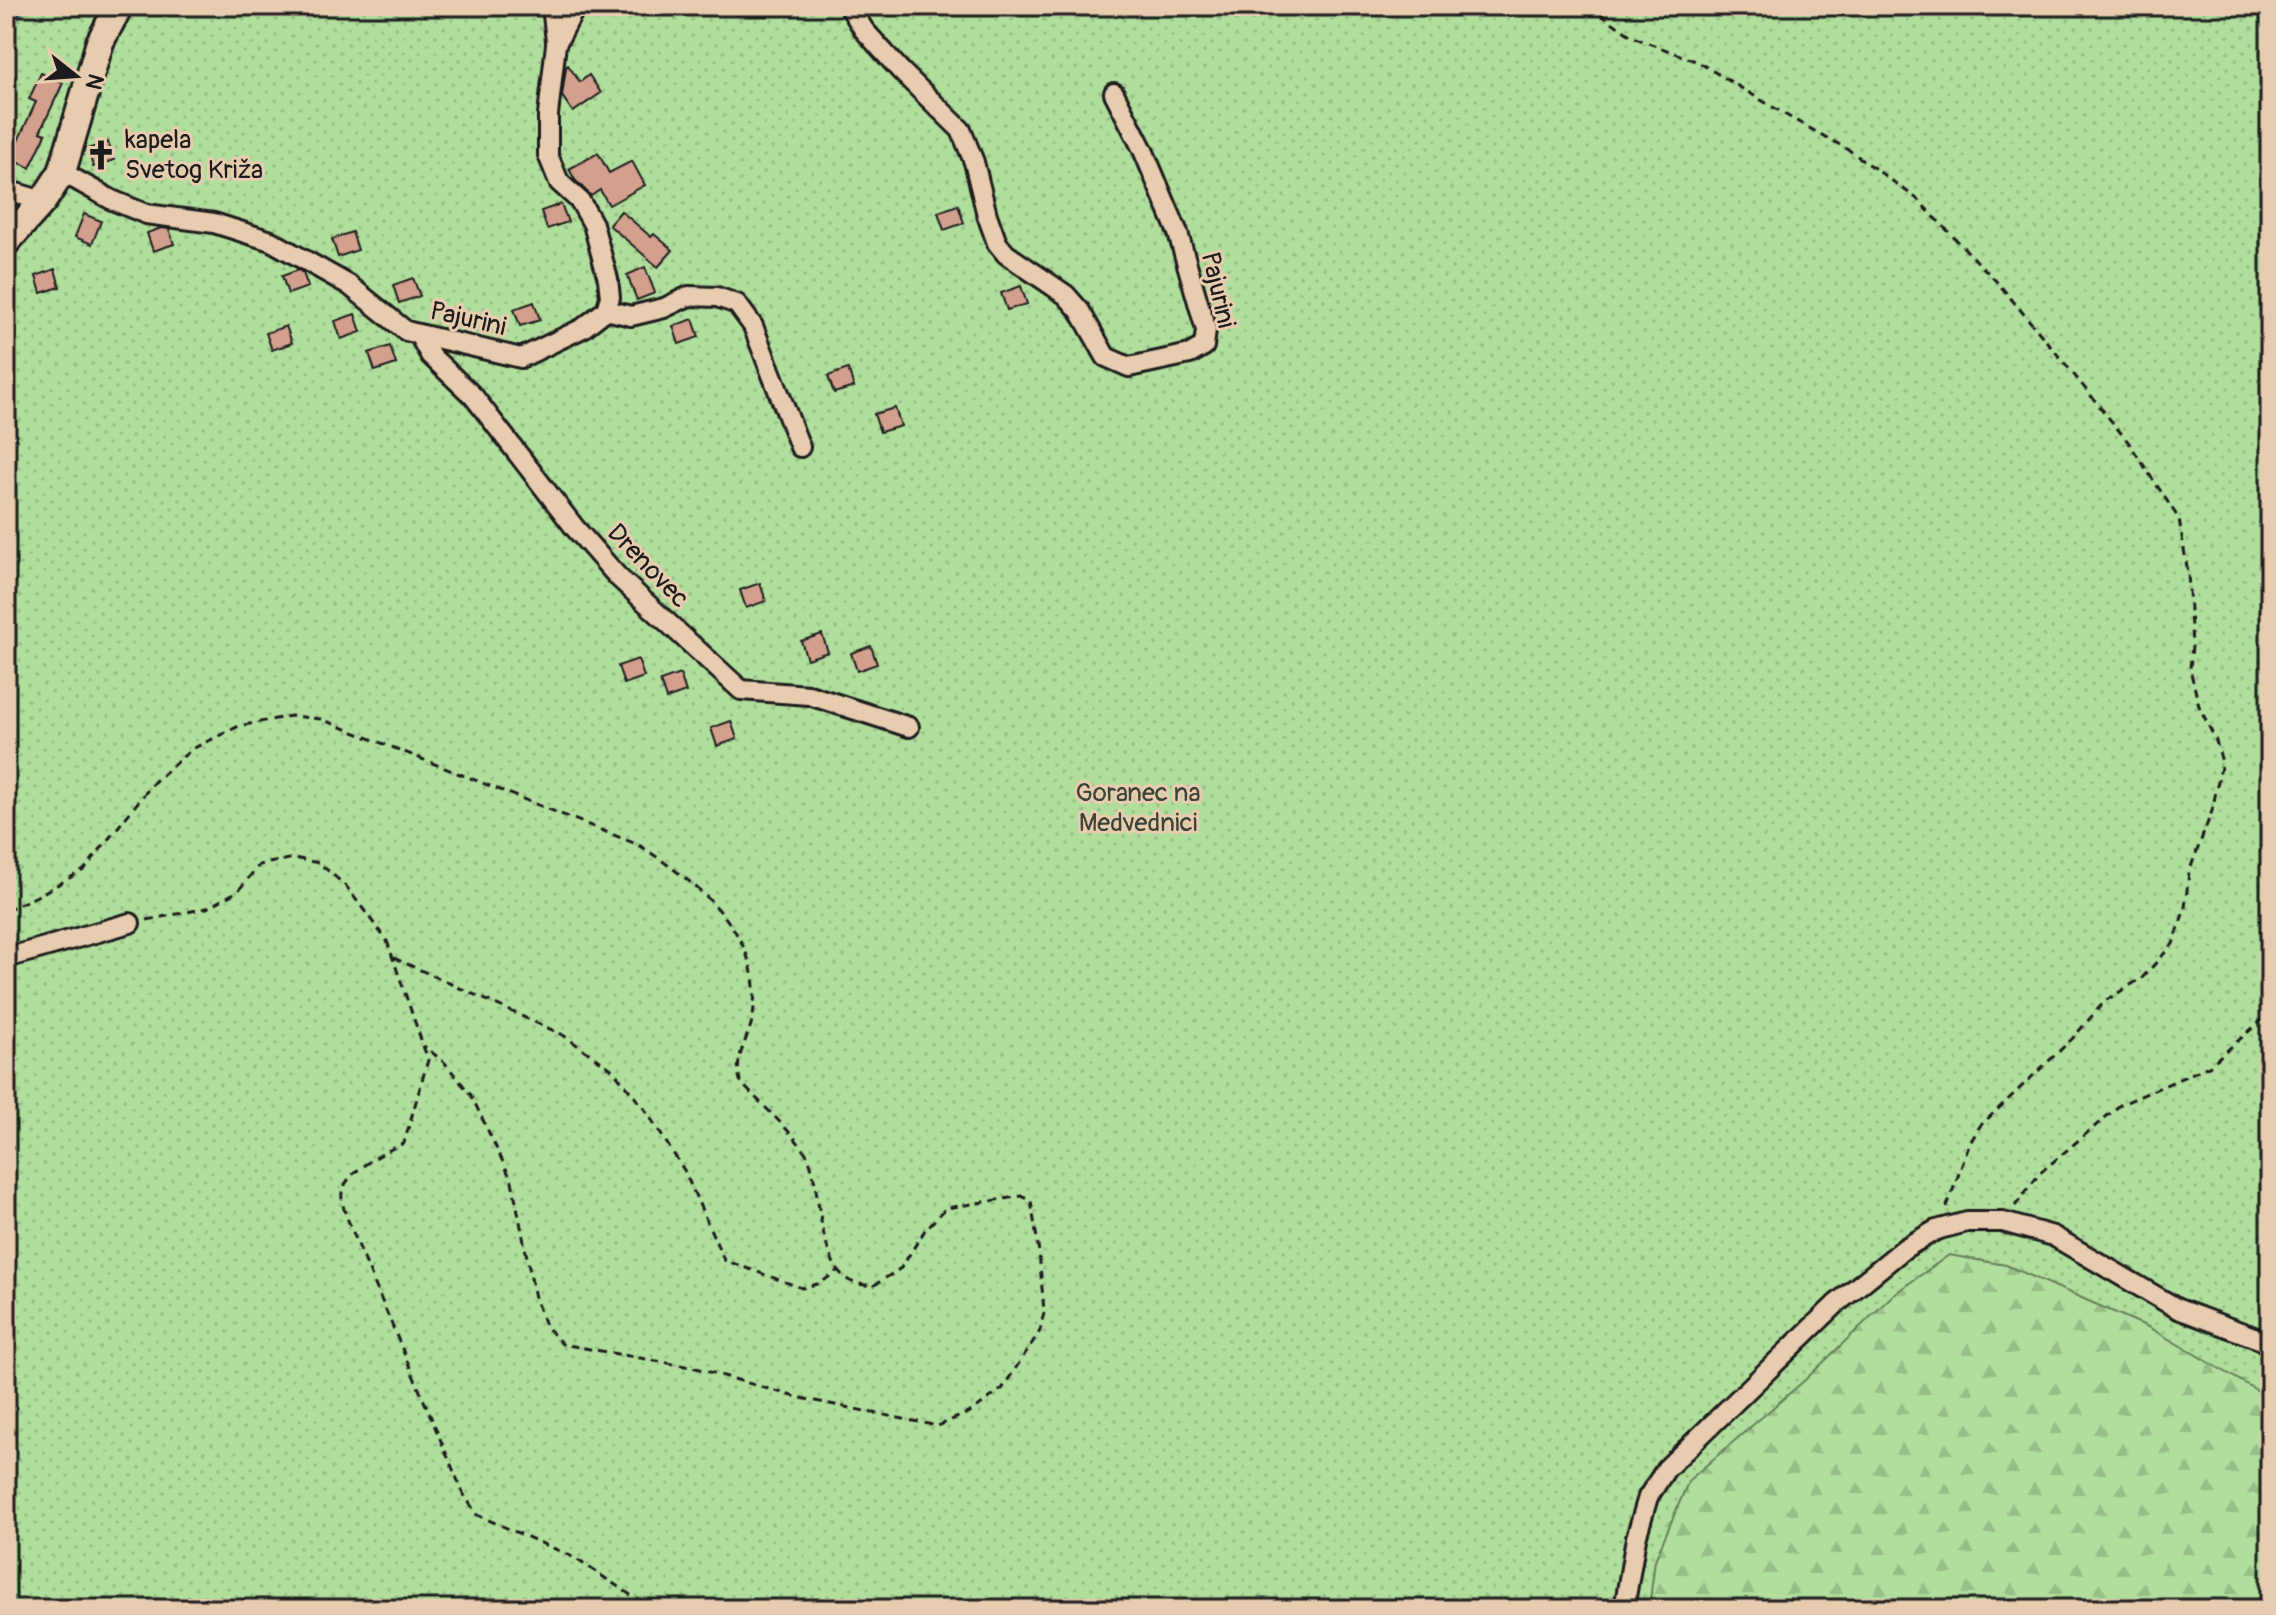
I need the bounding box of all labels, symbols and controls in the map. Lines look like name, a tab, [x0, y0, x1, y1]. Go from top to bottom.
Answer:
north arrow	[36, 36, 116, 116]
text: N	[79, 70, 110, 93]
place label: kapela Svetog Križa	[125, 124, 263, 186]
church icon: kapela Svetog Križa	[84, 138, 118, 172]
street label: Pajurini	[1194, 249, 1242, 331]
street label: Pajurini	[427, 295, 509, 343]
street label: Drenovec	[600, 517, 696, 615]
park label: Goranec na Medvednici	[1076, 777, 1200, 839]

